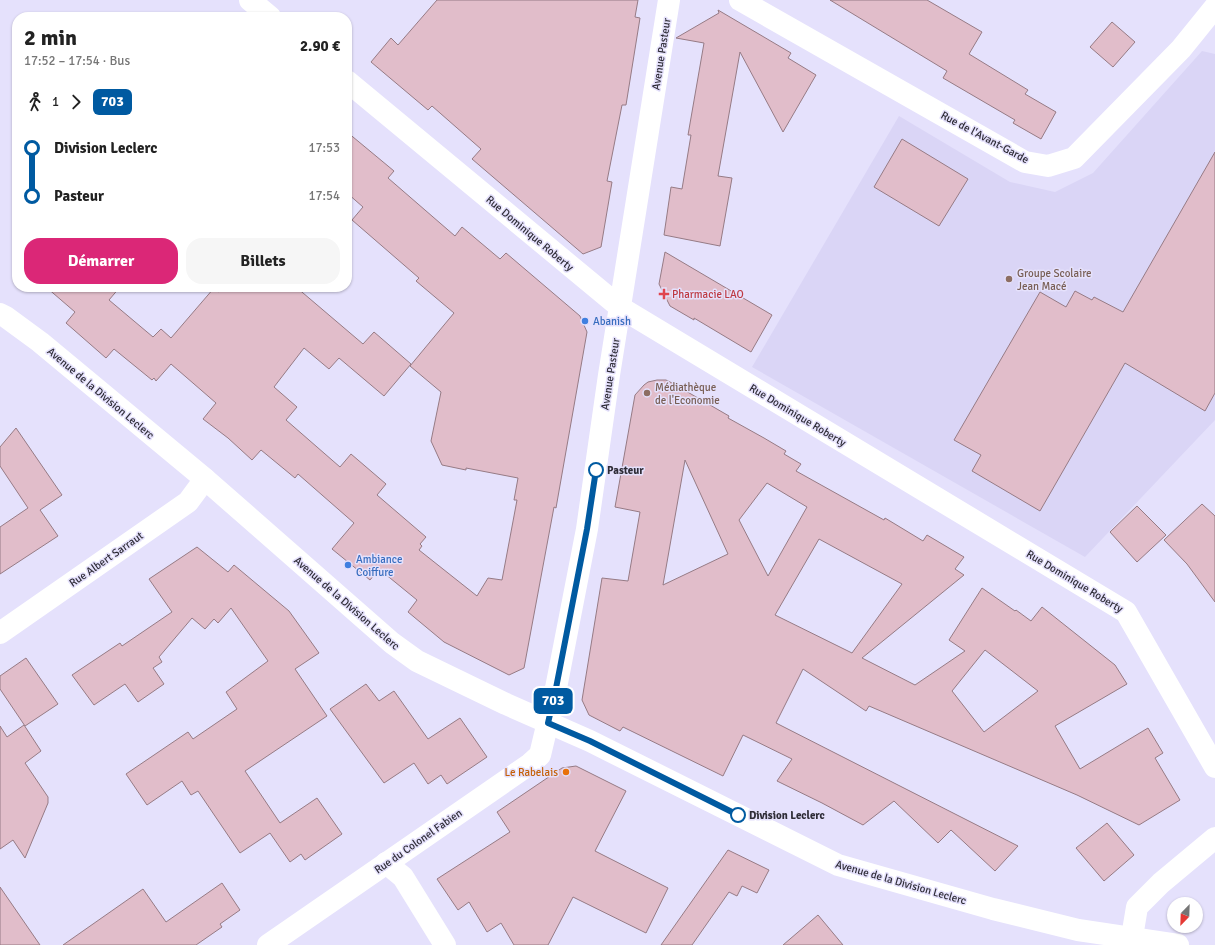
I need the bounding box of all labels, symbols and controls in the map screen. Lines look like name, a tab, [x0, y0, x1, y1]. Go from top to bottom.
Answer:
street label: Avenue Pasteur	[649, 17, 674, 91]
text: 2 min	[24, 24, 77, 51]
text: 2.90 €	[300, 37, 340, 55]
text: 17:52 – 17:54 · Bus	[24, 53, 130, 69]
icon: walk	[24, 91, 46, 113]
icon: forward	[65, 91, 87, 113]
text: 703	[101, 93, 124, 110]
text: 1	[52, 94, 59, 110]
street label: Rue de l'Avant-Garde	[938, 109, 1031, 166]
text: Division Leclerc	[54, 139, 157, 157]
text: 17:53	[308, 140, 340, 156]
text: Pasteur	[54, 187, 104, 205]
text: 17:54	[308, 188, 340, 204]
street label: Rue Dominique Roberty	[483, 193, 577, 274]
button: Démarrer	[24, 238, 178, 284]
button: Billets	[186, 238, 340, 284]
place label: Groupe Scolaire Jean Macé	[1017, 267, 1092, 293]
marker: Groupe Scolaire Jean Macé	[1004, 274, 1014, 284]
place label: Pharmacie LAO	[672, 288, 744, 301]
marker: Pharmacie LAO	[659, 289, 669, 299]
place label: Abanish	[593, 315, 631, 328]
marker: Abanish	[580, 316, 590, 326]
street label: Avenue Pasteur	[598, 337, 623, 411]
street label: Avenue de la Division Leclerc	[45, 345, 157, 442]
place label: Médiathèque de l'Economie	[655, 381, 720, 407]
street label: Rue Dominique Roberty	[747, 381, 849, 450]
marker: Médiathèque de l'Economie	[642, 388, 652, 398]
marker: Pasteur	[588, 462, 604, 478]
place label: Pasteur	[607, 464, 644, 477]
street label: Rue Albert Sarraut	[67, 529, 146, 590]
street label: Rue Dominique Roberty	[1024, 547, 1126, 616]
place label: Ambiance Coiffure	[356, 553, 402, 579]
street label: Avenue de la Division Leclerc	[291, 554, 402, 653]
marker: Ambiance Coiffure	[343, 560, 353, 570]
line badge: 703	[530, 688, 576, 714]
text: 703	[542, 692, 564, 709]
place label: Le Rabelais	[505, 766, 558, 779]
marker: Le Rabelais	[561, 767, 571, 777]
street label: Rue du Colonel Fabien	[372, 806, 465, 877]
marker: Division Leclerc	[730, 807, 746, 823]
place label: Division Leclerc	[749, 809, 825, 822]
street label: Avenue de la Division Leclerc	[834, 858, 968, 907]
north arrow	[1167, 897, 1203, 933]
map controls	[1167, 897, 1203, 933]

